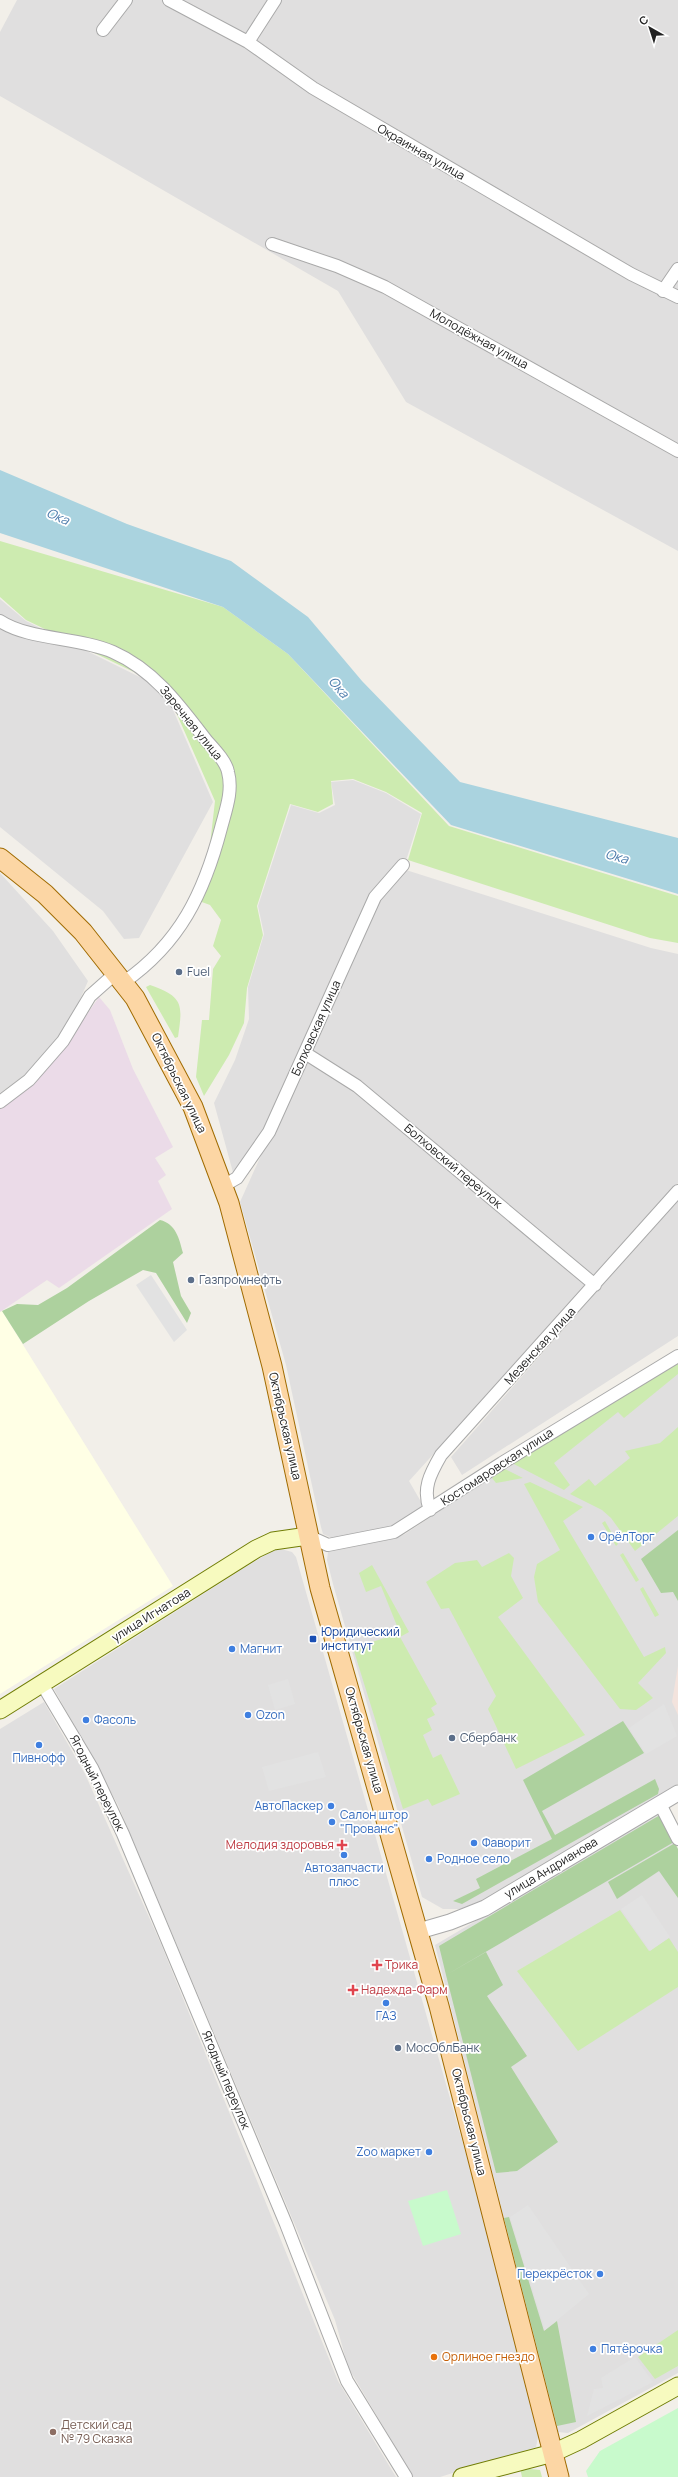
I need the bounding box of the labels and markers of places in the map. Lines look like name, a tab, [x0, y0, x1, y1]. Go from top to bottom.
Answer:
place label: Fuel	[187, 963, 210, 980]
marker: Fuel	[174, 967, 184, 977]
place label: Газпромнефть	[199, 1271, 282, 1288]
marker: Газпромнефть	[186, 1275, 196, 1285]
place label: ОрёлТорг	[599, 1528, 655, 1545]
marker: ОрёлТорг	[586, 1532, 596, 1542]
place label: Юридический институт	[321, 1623, 400, 1654]
marker: Юридический институт	[308, 1634, 318, 1644]
place label: Магнит	[240, 1640, 282, 1657]
marker: Магнит	[227, 1644, 237, 1654]
place label: Ozon	[256, 1706, 285, 1723]
marker: Ozon	[243, 1710, 253, 1720]
place label: Фасоль	[94, 1711, 136, 1728]
marker: Фасоль	[81, 1715, 91, 1725]
place label: Сбербанк	[460, 1729, 517, 1746]
marker: Сбербанк	[447, 1733, 457, 1743]
marker: Пивнофф	[34, 1740, 44, 1750]
place label: Пивнофф	[12, 1749, 66, 1766]
place label: АвтоПаскер	[254, 1797, 323, 1814]
marker: АвтоПаскер	[326, 1801, 336, 1811]
place label: Салон штор "Прованс"	[340, 1806, 408, 1837]
marker: Салон штор "Прованс"	[327, 1817, 337, 1827]
place label: Фаворит	[482, 1834, 531, 1851]
place label: Мелодия здоровья	[226, 1836, 334, 1853]
marker: Фаворит	[469, 1838, 479, 1848]
marker: Мелодия здоровья	[337, 1840, 347, 1850]
marker: Автозапчасти плюс	[339, 1850, 349, 1860]
place label: Родное село	[437, 1850, 510, 1867]
marker: Родное село	[424, 1854, 434, 1864]
place label: Автозапчасти плюс	[304, 1859, 384, 1890]
place label: Трика	[385, 1956, 418, 1973]
marker: Трика	[372, 1960, 382, 1970]
place label: Надежда-Фарм	[361, 1981, 447, 1998]
marker: Надежда-Фарм	[348, 1985, 358, 1995]
marker: ГАЗ	[381, 1998, 391, 2008]
place label: ГАЗ	[376, 2007, 396, 2024]
place label: МосОблБанк	[406, 2039, 480, 2056]
marker: МосОблБанк	[393, 2043, 403, 2053]
place label: Zoo маркет	[356, 2143, 421, 2160]
marker: Zoo маркет	[424, 2147, 434, 2157]
place label: Перекрёсток	[517, 2265, 593, 2282]
marker: Перекрёсток	[595, 2269, 605, 2279]
place label: Пятёрочка	[601, 2340, 662, 2357]
marker: Пятёрочка	[588, 2344, 598, 2354]
place label: Орлиное гнездо	[442, 2348, 535, 2365]
marker: Орлиное гнездо	[429, 2352, 439, 2362]
place label: Детский сад № 79 Сказка	[61, 2416, 132, 2447]
marker: Детский сад № 79 Сказка	[48, 2427, 58, 2437]

